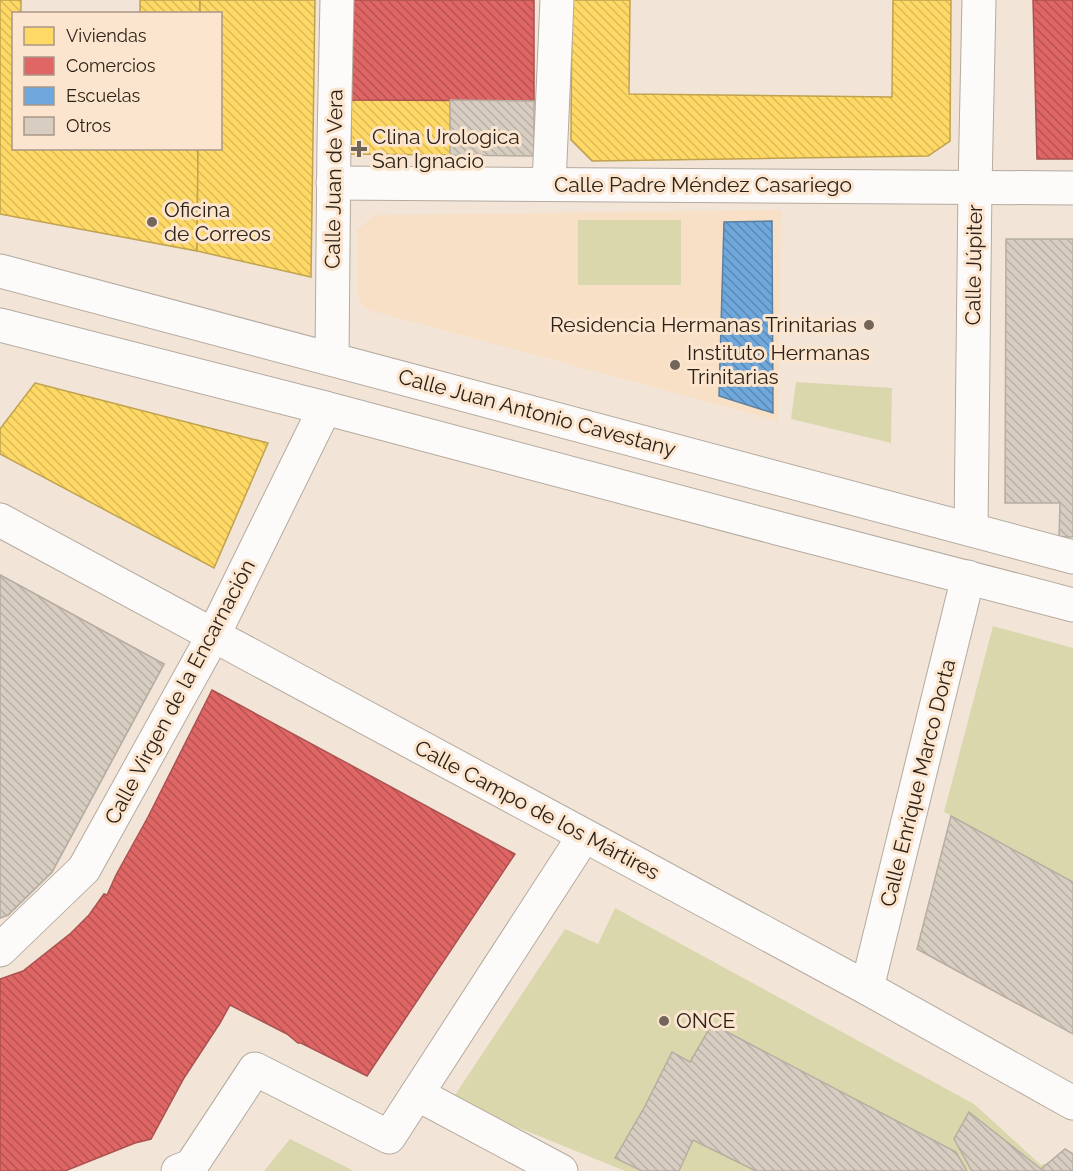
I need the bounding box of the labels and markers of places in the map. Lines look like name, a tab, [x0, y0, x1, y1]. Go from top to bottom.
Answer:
place label: Clina Urologica San Ignacio	[372, 124, 520, 173]
marker: Clina Urologica San Ignacio	[350, 140, 368, 158]
place label: Oficina de Correos	[164, 197, 271, 246]
marker: Oficina de Correos	[145, 215, 159, 229]
place label: Residencia Hermanas Trinitarias	[550, 312, 857, 337]
marker: Residencia Hermanas Trinitarias	[862, 318, 876, 332]
place label: Instituto Hermanas Trinitarias	[687, 340, 870, 389]
marker: Instituto Hermanas Trinitarias	[668, 358, 682, 372]
place label: ONCE	[676, 1008, 735, 1033]
marker: ONCE	[657, 1014, 671, 1028]

